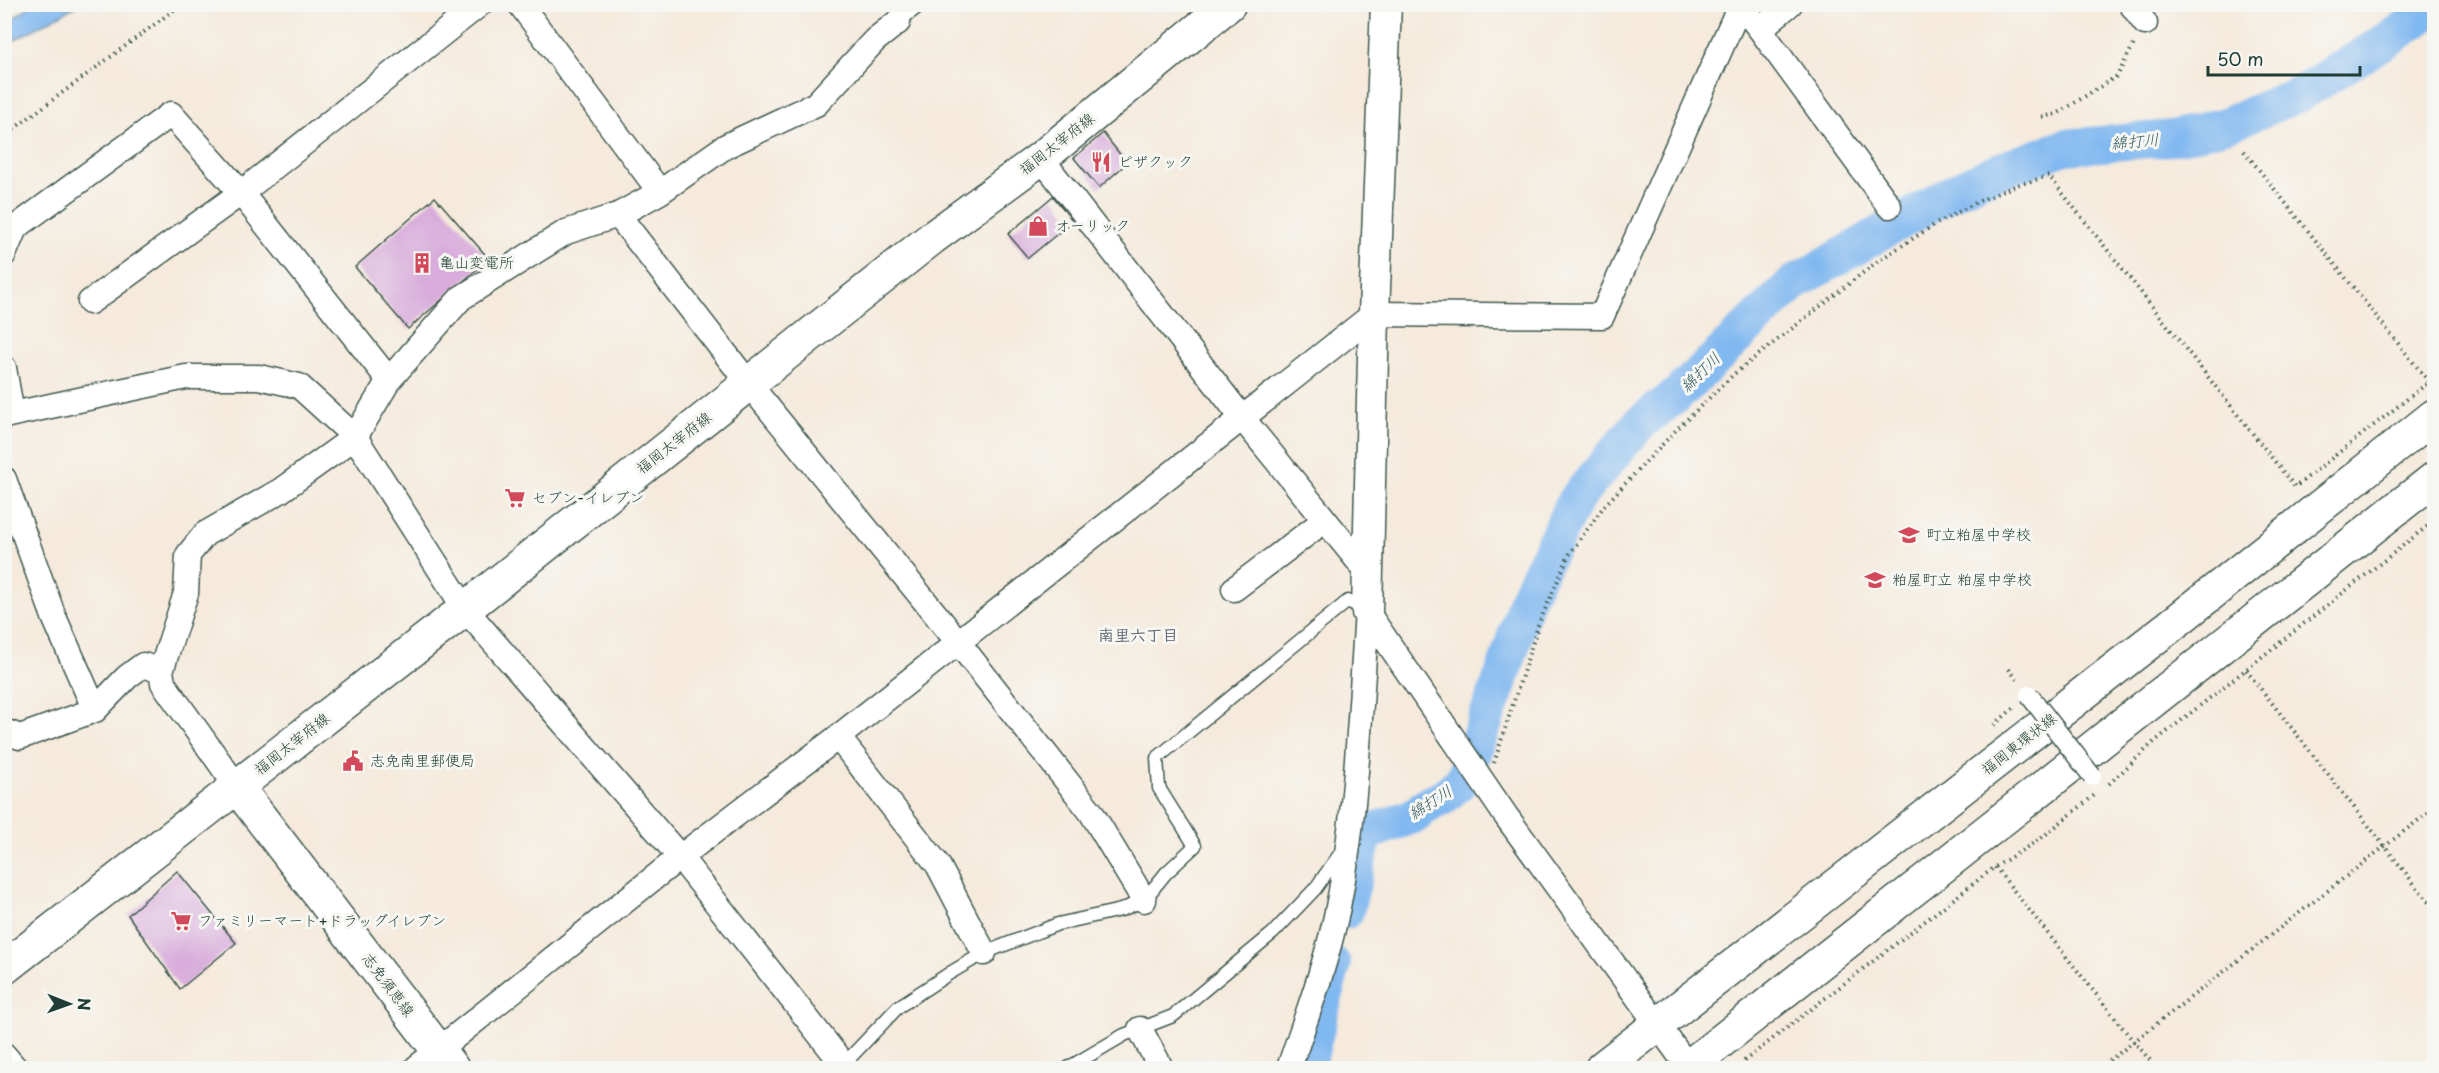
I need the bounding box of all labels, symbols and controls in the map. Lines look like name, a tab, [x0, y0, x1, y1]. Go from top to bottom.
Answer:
scale bar	[2208, 39, 2360, 77]
text: 50 m	[2217, 45, 2264, 72]
street label: 福岡太宰府線	[1014, 106, 1099, 180]
water label: 綿打川	[2110, 126, 2160, 154]
place label: ピザクック	[1118, 149, 1193, 172]
restaurant icon: ピザクック	[1089, 150, 1113, 174]
place label: オーリック	[1055, 213, 1130, 236]
shop icon: オーリック	[1026, 214, 1050, 238]
place label: 亀山変電所	[439, 250, 514, 273]
building icon: 亀山変電所	[410, 251, 434, 275]
water label: 綿打川	[1674, 346, 1725, 397]
street label: 福岡太宰府線	[631, 405, 716, 479]
place label: セブン-イレブン	[532, 485, 644, 508]
supermarket icon: セブン-イレブン	[503, 486, 527, 510]
place label: 町立粕屋中学校	[1926, 522, 2031, 545]
school or university icon: 町立粕屋中学校	[1897, 523, 1921, 547]
place label: 粕屋町立 粕屋中学校	[1892, 567, 2032, 590]
school or university icon: 粕屋町立 粕屋中学校	[1863, 568, 1887, 592]
district label: 南里六丁目	[1098, 622, 1178, 646]
street label: 福岡太宰府線	[249, 706, 334, 780]
street label: 福岡東環状線	[1976, 706, 2061, 780]
place label: 志免南里郵便局	[370, 748, 475, 771]
public building icon: 志免南里郵便局	[341, 749, 365, 773]
water label: 綿打川	[1403, 778, 1456, 824]
place label: ファミリーマート+ドラッグイレブン	[198, 908, 446, 931]
supermarket icon: ファミリーマート+ドラッグイレブン	[169, 909, 193, 933]
street label: 志免須恵線	[357, 947, 421, 1021]
north arrow	[39, 974, 99, 1034]
text: N	[73, 998, 97, 1011]

